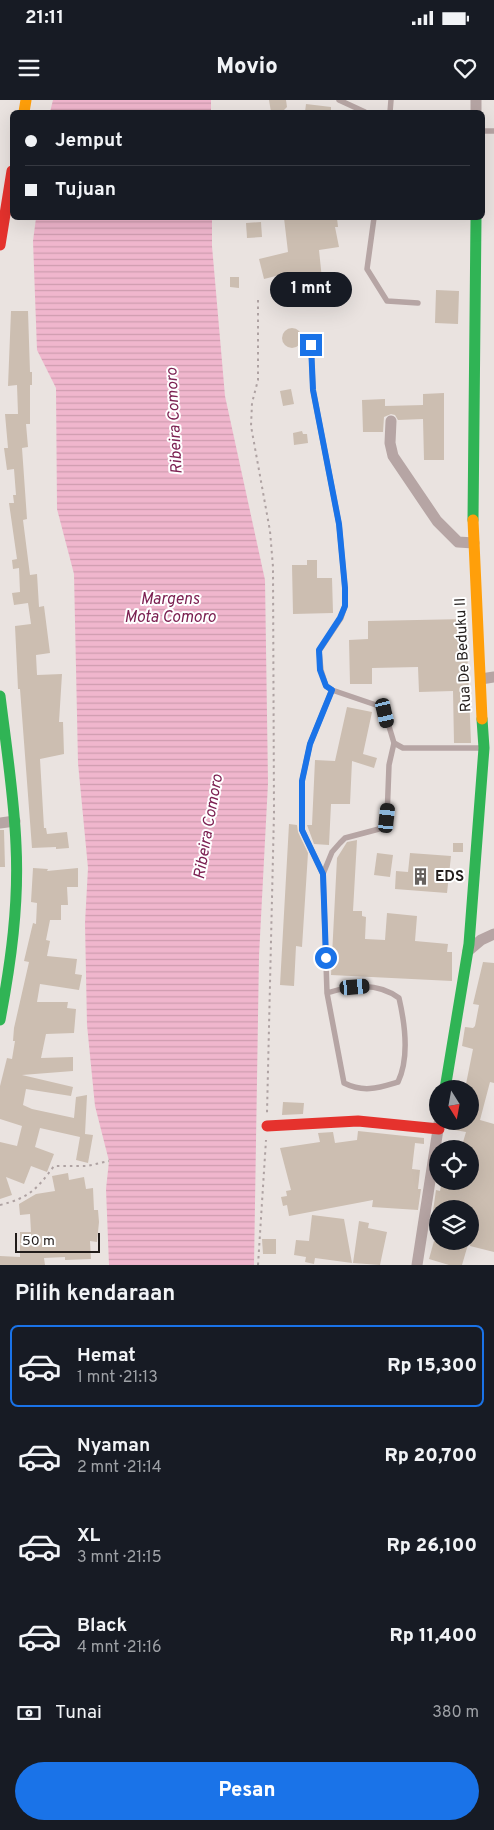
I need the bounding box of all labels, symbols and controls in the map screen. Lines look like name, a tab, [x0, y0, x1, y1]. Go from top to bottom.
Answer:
text: 21:11	[25, 6, 64, 30]
icon: menu	[15, 54, 43, 82]
text: Movio	[216, 54, 278, 81]
icon: heart	[451, 54, 479, 82]
text: Jemput	[55, 129, 123, 153]
text: Tujuan	[55, 178, 116, 202]
callout: 1 mnt	[270, 272, 352, 308]
text: 1 mnt	[291, 279, 331, 299]
route end	[300, 334, 322, 356]
water label: Ribeira Comoro	[162, 367, 188, 475]
water label: Margens Mota Comoro	[124, 590, 216, 628]
street label: Rua De Beduku II	[452, 597, 476, 713]
car	[374, 697, 395, 729]
water label: Ribeira Comoro	[190, 772, 228, 881]
car	[377, 802, 396, 834]
building icon: EDS	[411, 867, 431, 887]
place label: EDS	[435, 868, 464, 887]
route start	[315, 947, 337, 969]
car	[339, 978, 370, 996]
north arrow	[429, 1080, 479, 1130]
map controls	[429, 1080, 479, 1250]
button: locate	[429, 1140, 479, 1190]
button: layers	[429, 1200, 479, 1250]
scale bar	[15, 1230, 100, 1253]
text: 50 m	[22, 1233, 55, 1250]
text: Pilih kendaraan	[15, 1281, 175, 1308]
icon: car	[17, 1344, 62, 1389]
text: Hemat	[77, 1344, 136, 1368]
text: Rp 15,300	[387, 1354, 477, 1378]
text: 1 mnt · 21:13	[77, 1368, 158, 1388]
icon: car	[17, 1434, 62, 1479]
text: Nyaman	[77, 1434, 150, 1458]
text: Rp 20,700	[384, 1444, 477, 1468]
text: 2 mnt · 21:14	[77, 1458, 162, 1478]
icon: car	[17, 1524, 62, 1569]
text: XL	[77, 1524, 100, 1548]
text: Rp 26,100	[386, 1534, 477, 1558]
text: 3 mnt · 21:15	[77, 1548, 162, 1568]
icon: car	[17, 1614, 62, 1659]
text: Black	[77, 1614, 127, 1638]
text: Rp 11,400	[390, 1624, 477, 1648]
text: 4 mnt · 21:16	[77, 1638, 162, 1658]
icon: cash	[15, 1699, 43, 1727]
text: Tunai	[55, 1701, 102, 1725]
text: 380 m	[432, 1703, 479, 1723]
button: Pesan	[15, 1762, 479, 1820]

